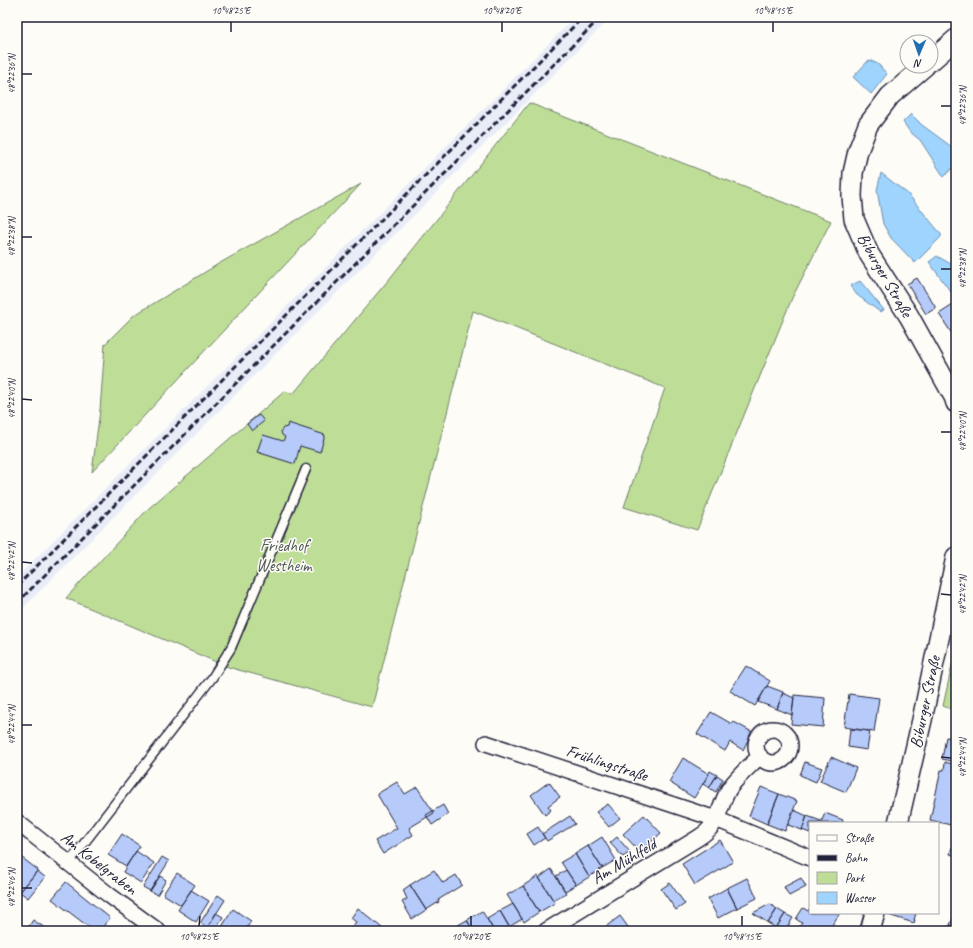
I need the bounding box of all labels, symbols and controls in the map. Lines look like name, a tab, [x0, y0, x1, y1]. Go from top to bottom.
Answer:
text: 10°48'25"E	[212, 4, 252, 17]
text: 10°48'20"E	[483, 4, 523, 17]
text: 10°48'15"E	[754, 4, 794, 17]
north arrow	[899, 34, 939, 74]
text: 48°22'36"N	[5, 52, 18, 94]
text: N	[913, 57, 922, 71]
text: 48°22'36"N	[956, 84, 969, 126]
text: 48°22'38"N	[5, 215, 18, 257]
street label: Biburger Straße	[853, 229, 918, 322]
text: 48°22'38"N	[956, 247, 969, 289]
text: 48°22'40"N	[5, 377, 18, 419]
text: 48°22'40"N	[956, 410, 969, 452]
park label: Friedhof Westheim	[256, 535, 313, 576]
text: 48°22'42"N	[5, 540, 18, 582]
text: 48°22'42"N	[956, 573, 969, 615]
street label: Biburger Straße	[905, 653, 945, 750]
text: 48°22'44"N	[5, 703, 18, 745]
text: 48°22'44"N	[956, 736, 969, 778]
street label: Frühlingstraße	[564, 740, 652, 786]
legend	[809, 822, 939, 914]
street label: Am Kobelgraben	[57, 827, 142, 900]
text: Straße	[845, 830, 874, 846]
street label: Am Mühlfeld	[588, 832, 663, 888]
text: Bahn	[845, 850, 868, 866]
text: 48°22'46"N	[5, 866, 18, 908]
text: Park	[845, 870, 866, 886]
text: Wasser	[845, 890, 877, 906]
text: 10°48'25"E	[180, 930, 220, 943]
text: 10°48'20"E	[452, 930, 492, 943]
text: 10°48'15"E	[723, 930, 763, 943]

